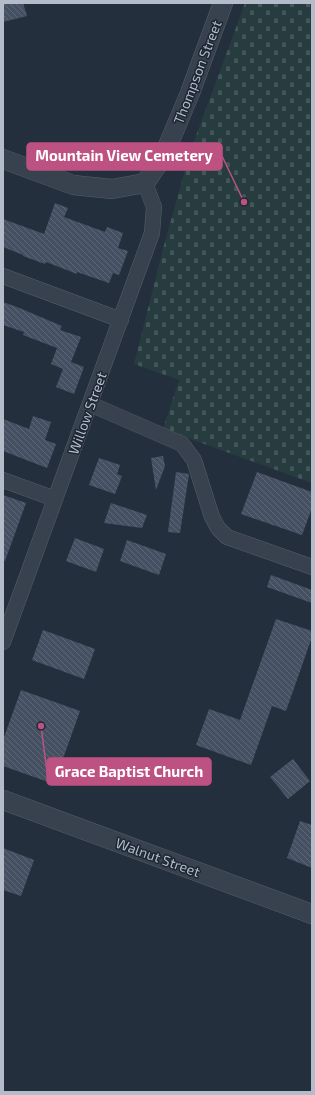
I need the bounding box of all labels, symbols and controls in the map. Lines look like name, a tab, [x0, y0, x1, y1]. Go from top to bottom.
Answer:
street label: Thompson Street	[169, 18, 225, 126]
callout: Mountain View Cemetery	[27, 143, 222, 170]
text: Mountain View Cemetery	[35, 146, 213, 165]
street label: Willow Street	[64, 370, 110, 456]
callout: Grace Baptist Church	[47, 758, 211, 785]
text: Grace Baptist Church	[55, 762, 203, 780]
street label: Walnut Street	[114, 834, 202, 880]

